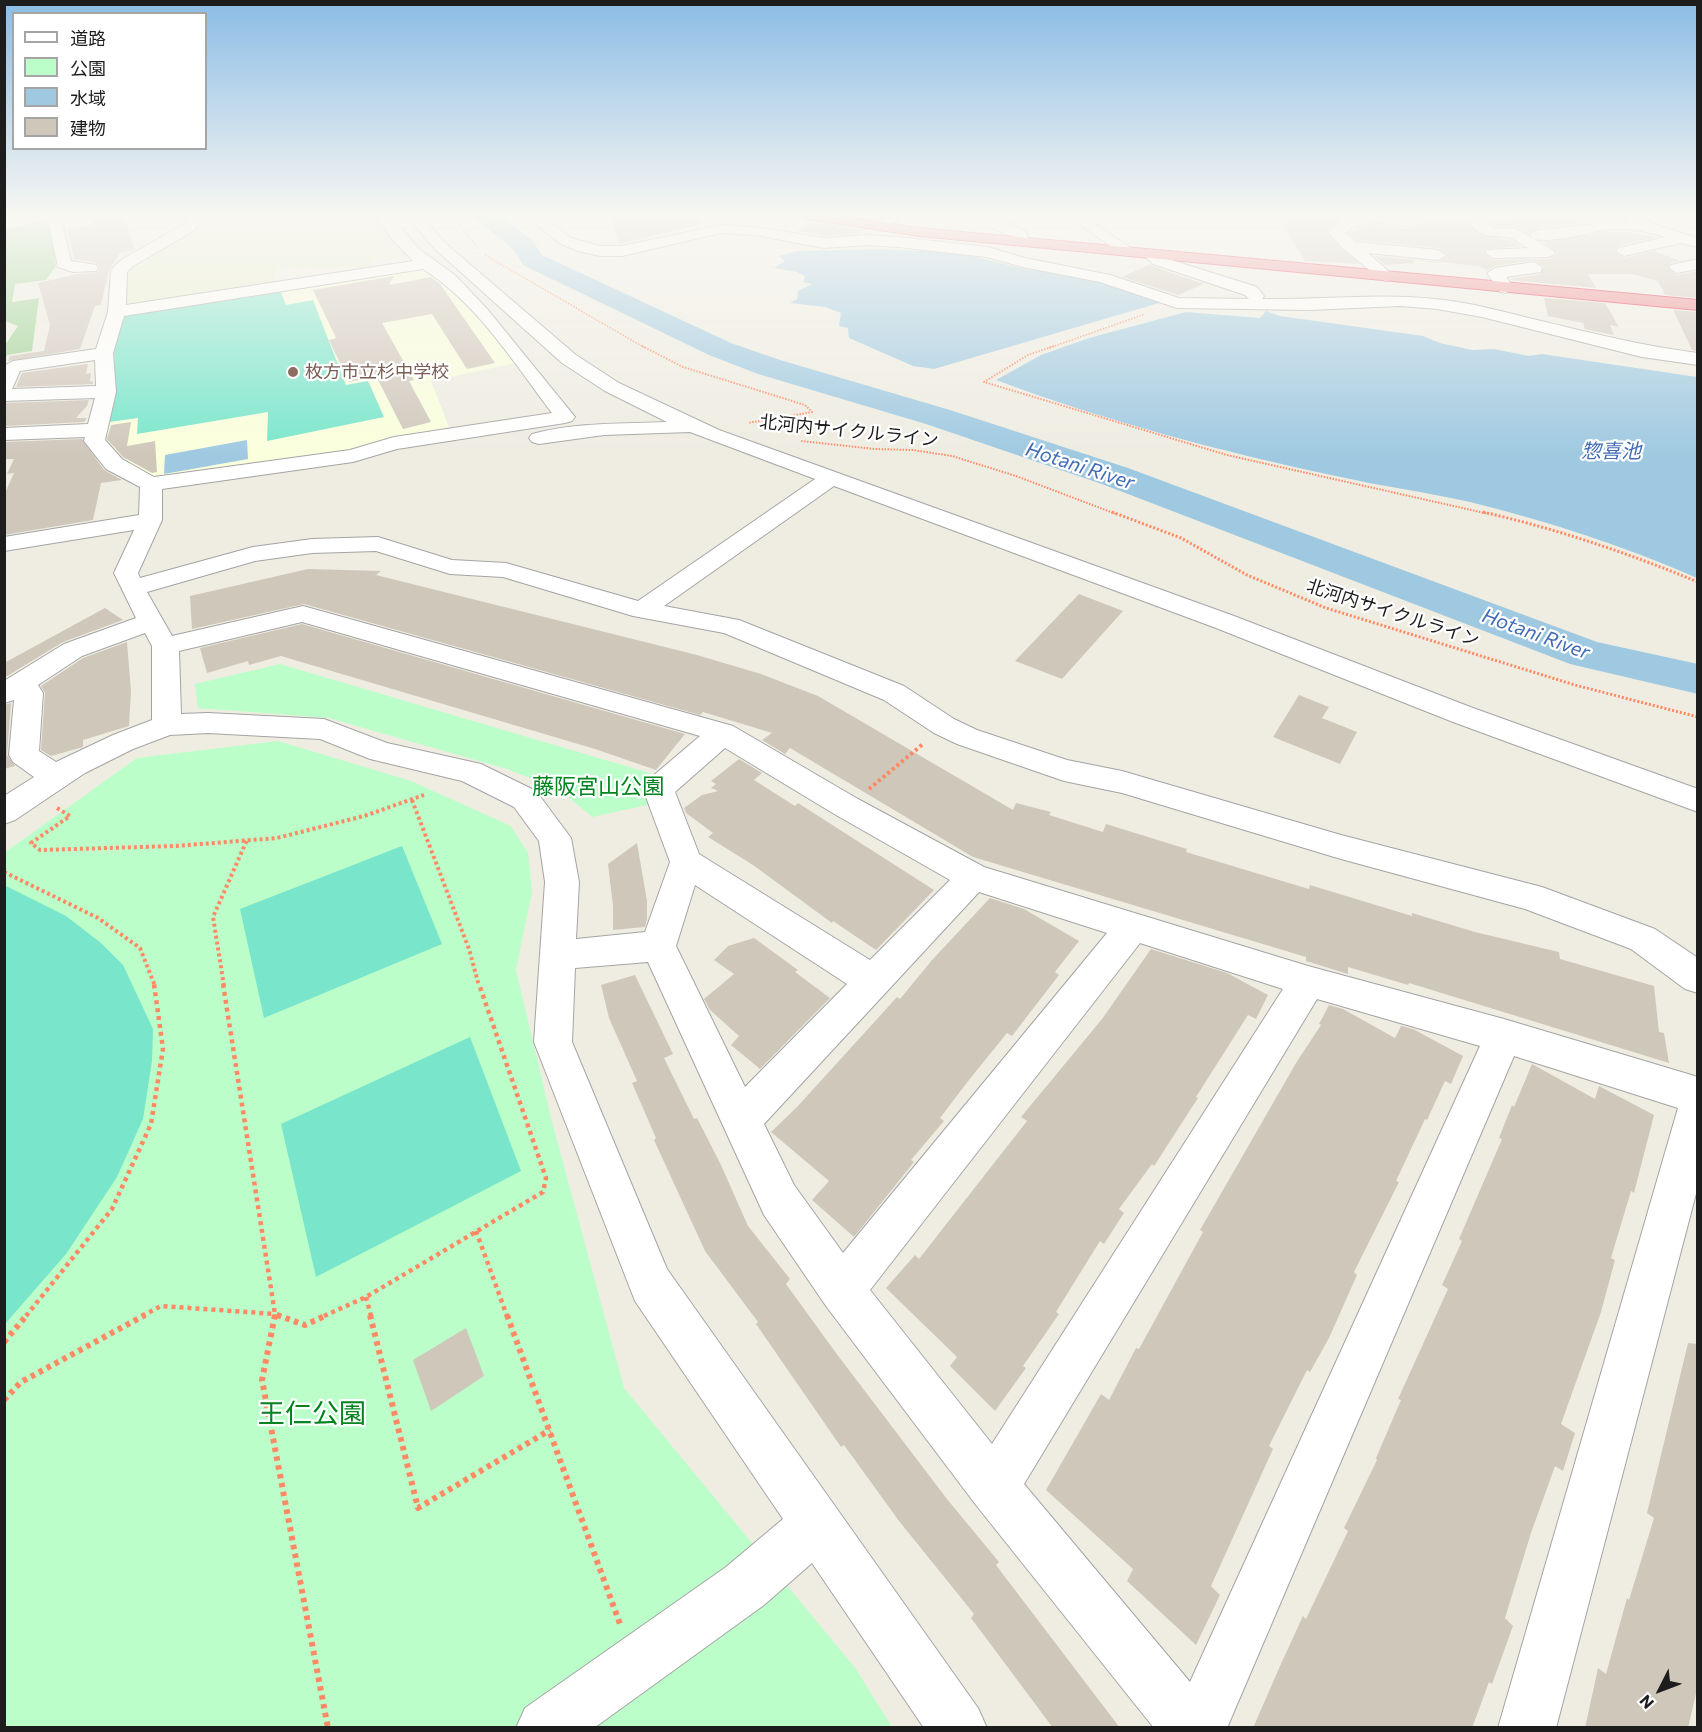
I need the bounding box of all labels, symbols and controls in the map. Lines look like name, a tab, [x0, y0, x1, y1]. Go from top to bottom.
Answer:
legend	[12, 12, 207, 150]
text: 道路	[70, 27, 106, 49]
text: 公園	[70, 57, 106, 79]
text: 水域	[70, 87, 106, 109]
text: 建物	[70, 117, 106, 139]
place label: 枚方市立杉中学校	[305, 361, 449, 383]
marker: 枚方市立杉中学校	[286, 365, 300, 379]
street label: 北河内サイクルライン	[758, 411, 940, 451]
water label: Hotani River	[1023, 437, 1137, 495]
water label: 惣喜池	[1581, 439, 1641, 463]
street label: 北河内サイクルライン	[1304, 575, 1482, 651]
water label: Hotani River	[1479, 603, 1593, 665]
park label: 藤阪宮山公園	[532, 774, 664, 800]
park label: 王仁公園	[258, 1398, 366, 1430]
north arrow	[1630, 1660, 1690, 1720]
text: N	[1635, 1692, 1657, 1713]

